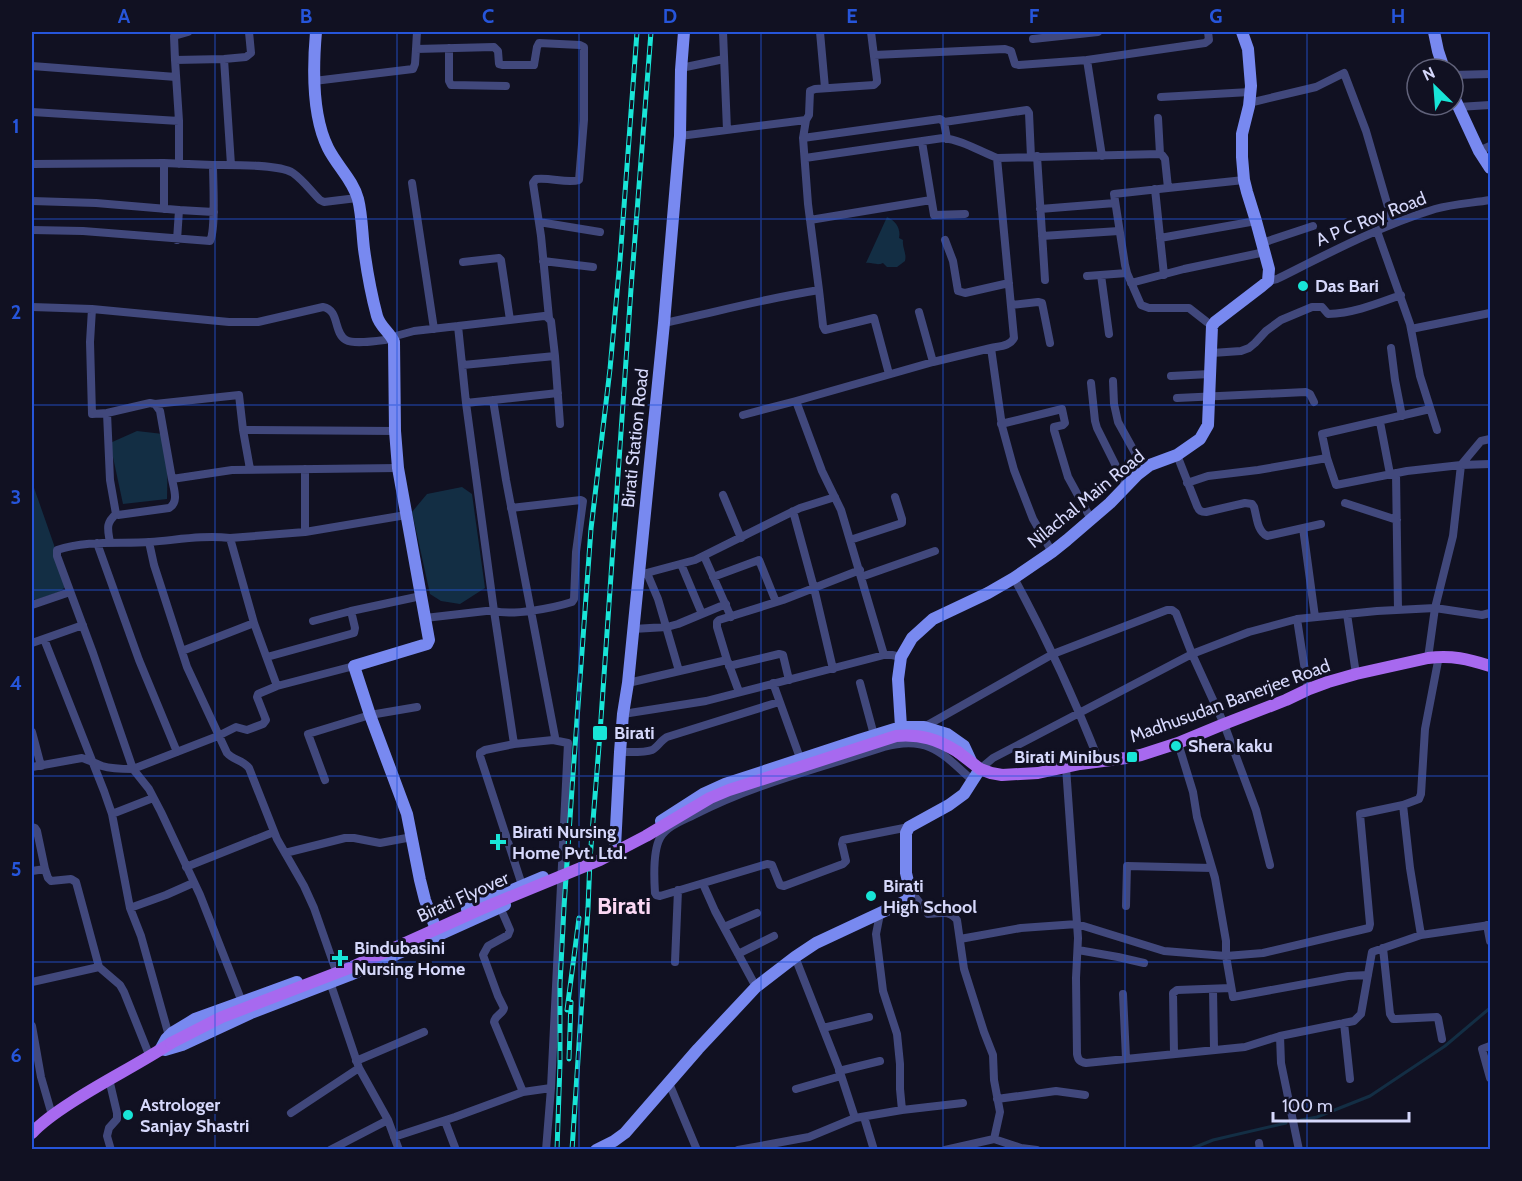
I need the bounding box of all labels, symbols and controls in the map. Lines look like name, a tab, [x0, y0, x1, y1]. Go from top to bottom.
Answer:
text: A	[118, 4, 131, 28]
text: B	[300, 4, 312, 28]
text: C	[482, 4, 494, 28]
text: D	[663, 4, 677, 28]
text: E	[846, 4, 858, 28]
text: F	[1029, 4, 1040, 28]
text: G	[1209, 4, 1223, 28]
text: H	[1391, 4, 1405, 28]
north arrow	[1405, 57, 1465, 117]
text: N	[1420, 63, 1438, 85]
text: 1	[12, 114, 20, 138]
street label: A P C Roy Road	[1313, 187, 1429, 251]
place label: Das Bari	[1315, 275, 1379, 297]
marker: Das Bari	[1296, 279, 1310, 293]
text: 2	[11, 300, 21, 324]
street label: Birati Station Road	[617, 367, 653, 509]
street label: Nilachal Main Road	[1023, 445, 1149, 553]
text: 3	[11, 485, 21, 509]
street label: Madhusudan Banerjee Road	[1127, 654, 1333, 748]
text: 4	[10, 671, 22, 695]
place label: Birati	[614, 722, 655, 744]
marker: Birati	[591, 724, 609, 742]
place label: Shera kaku	[1188, 735, 1273, 757]
marker: Shera kaku	[1169, 739, 1183, 753]
place label: Birati Minibus	[1014, 746, 1120, 768]
marker: Birati Minibus	[1125, 750, 1139, 764]
place label: Birati Nursing Home Pvt. Ltd.	[512, 821, 627, 864]
marker: Birati Nursing Home Pvt. Ltd.	[489, 833, 507, 851]
text: 5	[11, 857, 21, 881]
street label: Birati Flyover	[414, 867, 513, 927]
place label: Birati High School	[883, 875, 977, 918]
marker: Birati High School	[864, 889, 878, 903]
district label: Birati	[597, 891, 651, 920]
place label: Bindubasini Nursing Home	[354, 937, 465, 980]
marker: Bindubasini Nursing Home	[331, 949, 349, 967]
text: 6	[10, 1043, 22, 1067]
scale bar	[1273, 1085, 1410, 1123]
place label: Astrologer Sanjay Shastri	[140, 1094, 249, 1137]
text: 100 m	[1282, 1095, 1333, 1117]
marker: Astrologer Sanjay Shastri	[121, 1108, 135, 1122]

